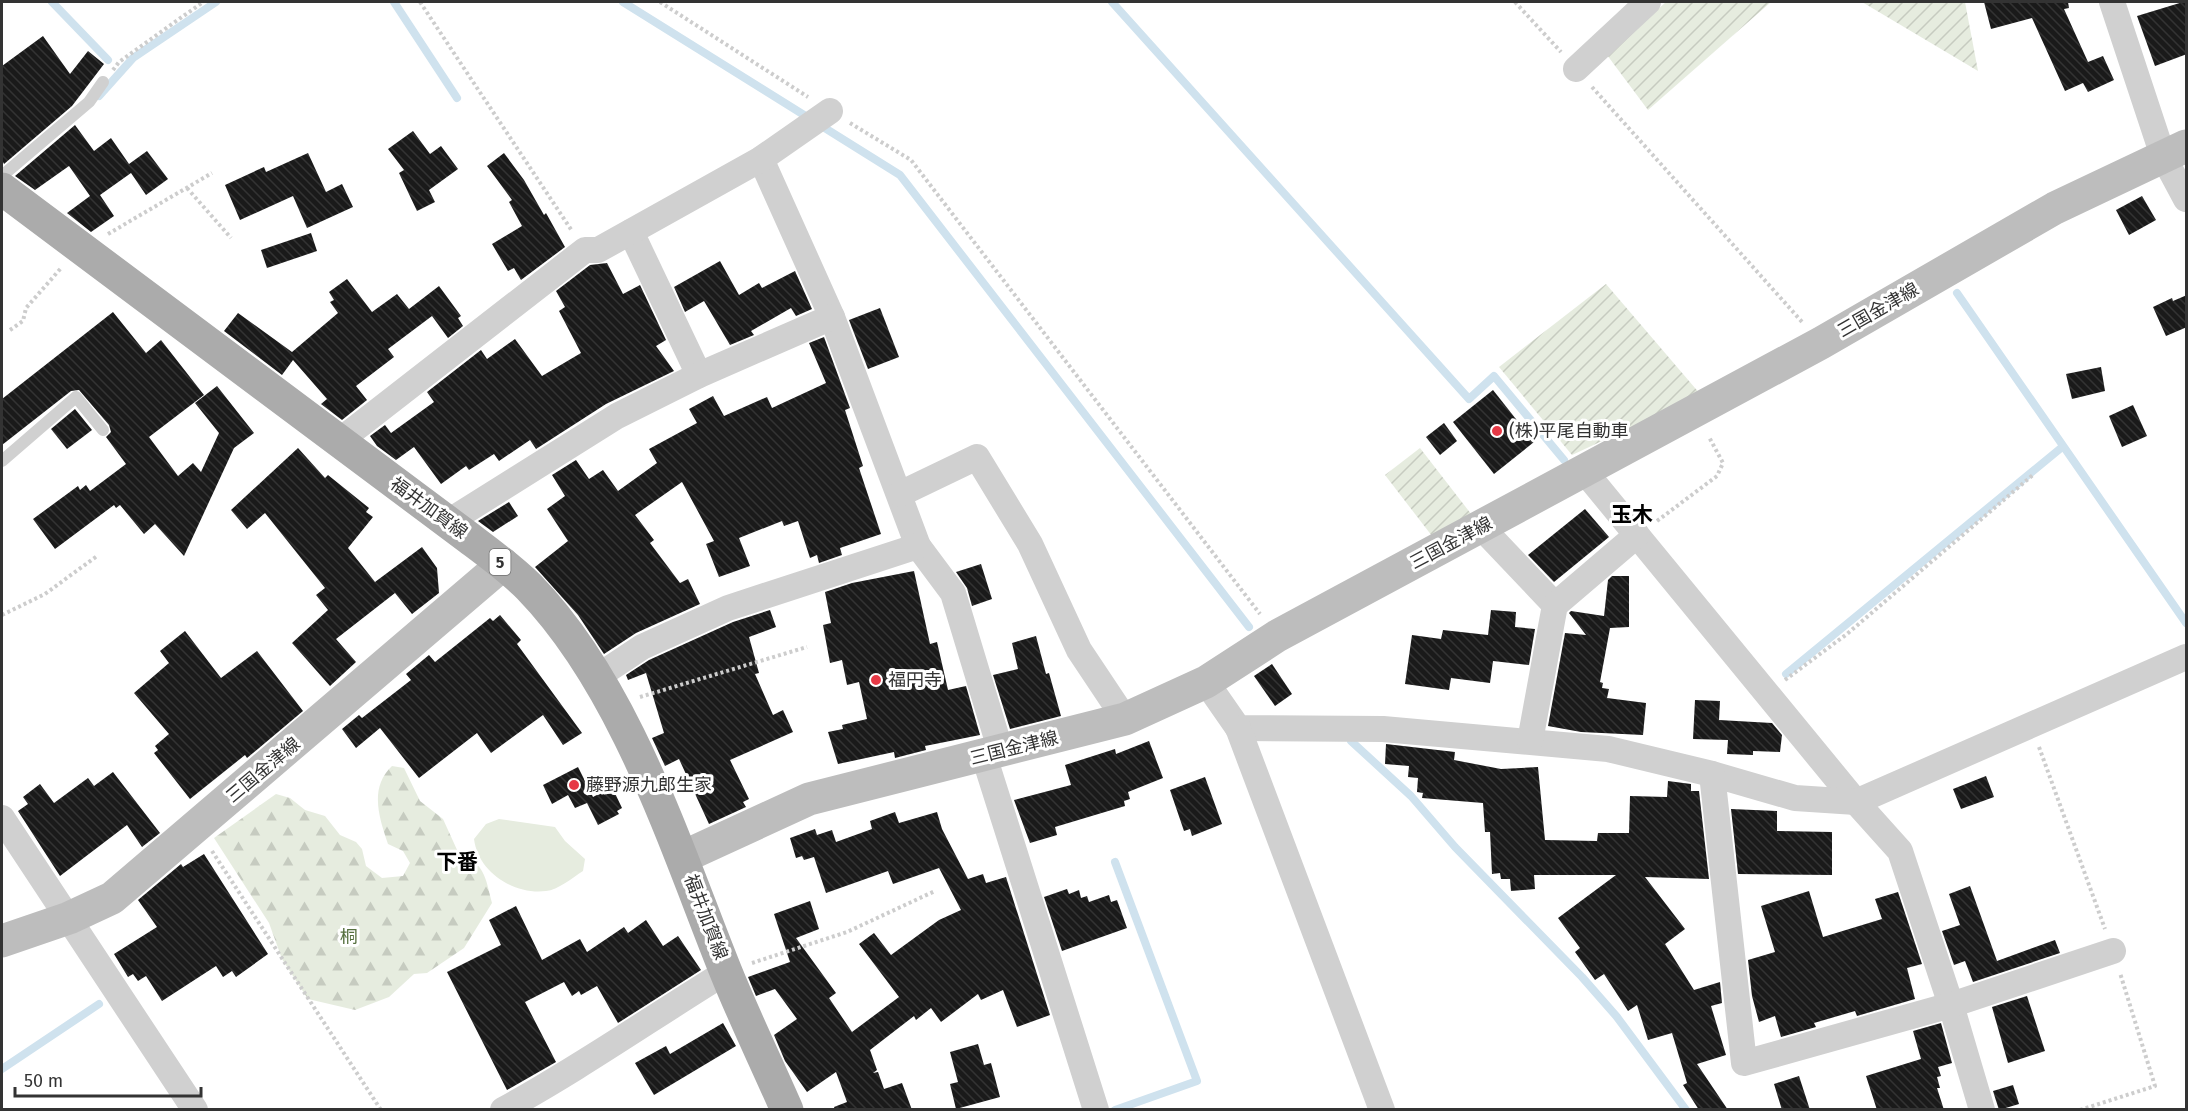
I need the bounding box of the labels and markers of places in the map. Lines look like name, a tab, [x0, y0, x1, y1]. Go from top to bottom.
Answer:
place label: (株)平尾自動車	[1509, 420, 1629, 442]
marker: (株)平尾自動車	[1490, 424, 1504, 438]
place label: 福円寺	[888, 669, 942, 691]
marker: 福円寺	[869, 673, 883, 687]
place label: 藤野源九郎生家	[586, 774, 712, 796]
marker: 藤野源九郎生家	[567, 778, 581, 792]

